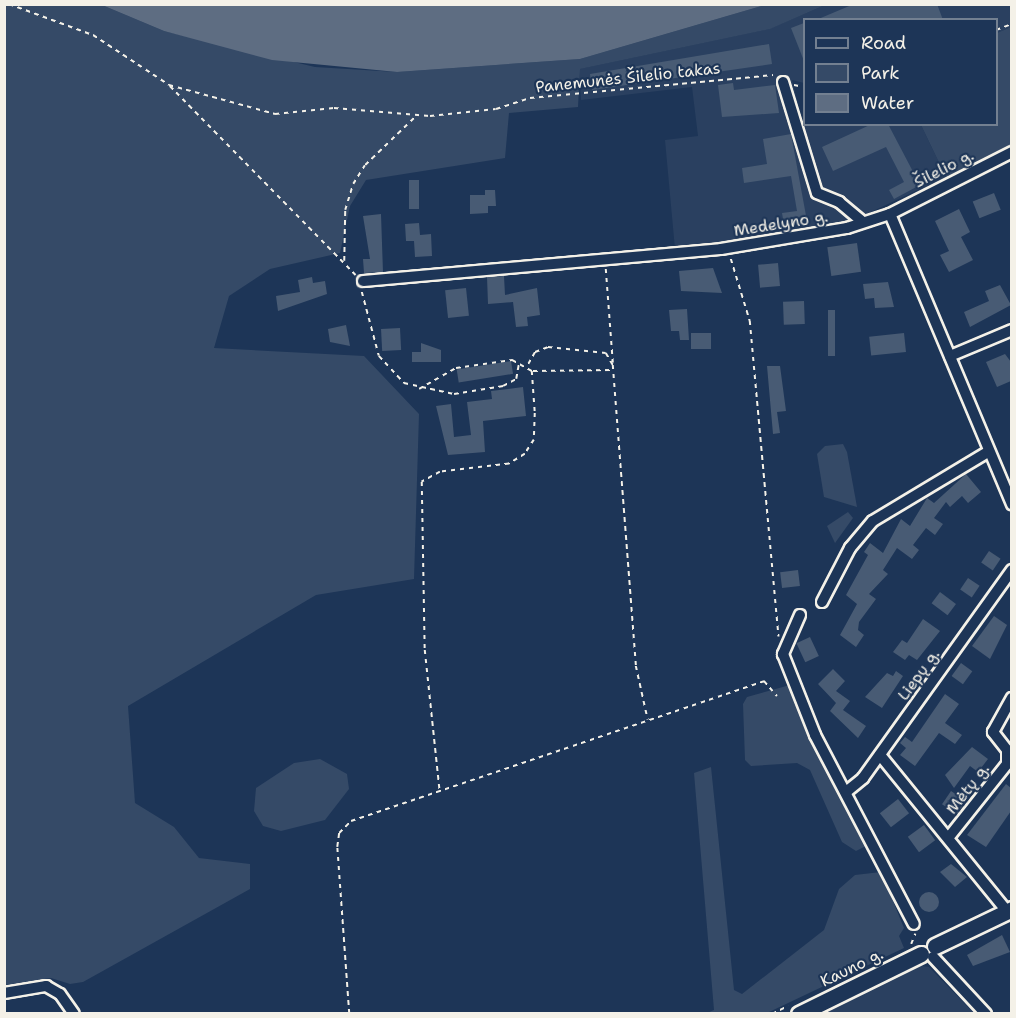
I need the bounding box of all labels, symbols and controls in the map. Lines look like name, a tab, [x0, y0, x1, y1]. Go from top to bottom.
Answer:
legend	[803, 18, 998, 126]
text: Road	[861, 31, 906, 55]
street label: Panemunės Šilelio takas	[535, 59, 721, 97]
text: Park	[861, 61, 900, 85]
text: Water	[861, 91, 914, 115]
street label: Šilelio g.	[911, 146, 977, 192]
street label: Medelyno g.	[733, 207, 829, 241]
street label: Liepų g.	[894, 646, 944, 704]
street label: Mėtų g.	[942, 760, 994, 818]
street label: Kauno g.	[818, 945, 886, 991]

